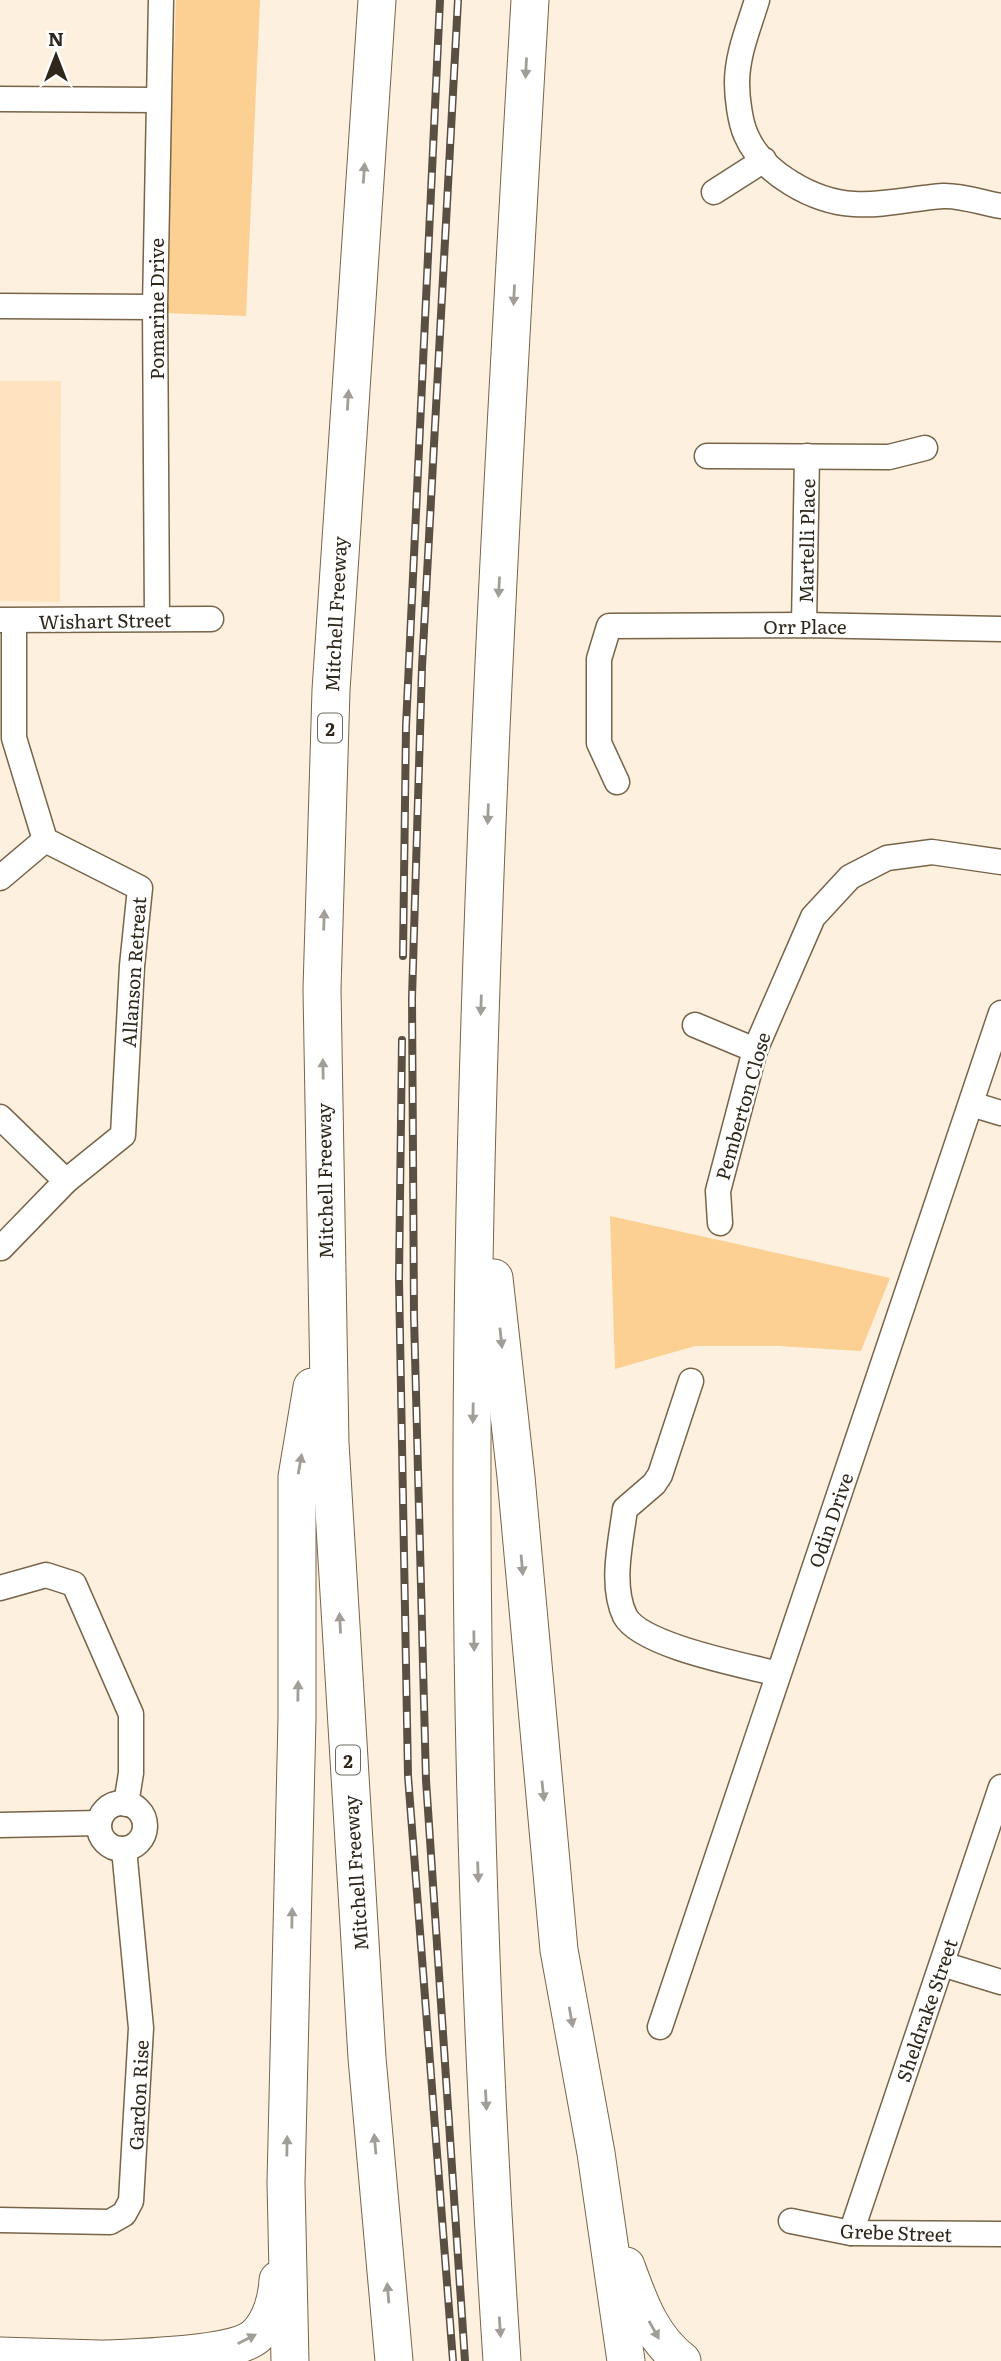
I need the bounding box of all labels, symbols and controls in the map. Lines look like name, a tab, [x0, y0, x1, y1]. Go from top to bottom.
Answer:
north arrow	[21, 21, 91, 91]
text: N	[48, 24, 64, 52]
one-way arrow	[520, 57, 531, 79]
one-way arrow	[359, 162, 370, 184]
street label: Pomarine Drive	[142, 238, 170, 380]
one-way arrow	[509, 285, 520, 307]
one-way arrow	[343, 389, 354, 411]
street label: Martelli Place	[791, 478, 821, 604]
street label: Mitchell Freeway	[317, 535, 353, 693]
one-way arrow	[493, 576, 504, 598]
street label: Wishart Street	[38, 605, 172, 635]
street label: Orr Place	[763, 612, 847, 640]
road number: 2	[318, 714, 342, 742]
one-way arrow	[483, 803, 494, 825]
street label: Allanson Retreat	[114, 895, 152, 1048]
one-way arrow	[318, 909, 329, 931]
one-way arrow	[476, 994, 487, 1016]
street label: Pemberton Close	[708, 1029, 777, 1183]
one-way arrow	[317, 1057, 328, 1079]
street label: Mitchell Freeway	[309, 1103, 339, 1259]
one-way arrow	[495, 1327, 506, 1349]
one-way arrow	[467, 1402, 478, 1424]
one-way arrow	[294, 1453, 305, 1475]
street label: Odin Drive	[801, 1469, 859, 1571]
one-way arrow	[517, 1554, 528, 1576]
one-way arrow	[335, 1612, 346, 1634]
one-way arrow	[468, 1630, 480, 1652]
one-way arrow	[292, 1680, 303, 1702]
road number: 2	[336, 1745, 360, 1774]
one-way arrow	[538, 1780, 549, 1802]
street label: Mitchell Freeway	[336, 1794, 374, 1952]
one-way arrow	[472, 1861, 483, 1883]
one-way arrow	[287, 1907, 298, 1929]
street label: Sheldrake Street	[888, 1934, 964, 2085]
one-way arrow	[566, 2006, 577, 2028]
street label: Gardon Rise	[121, 2039, 155, 2151]
one-way arrow	[480, 2089, 491, 2111]
one-way arrow	[369, 2133, 380, 2155]
one-way arrow	[281, 2135, 292, 2157]
street label: Grebe Street	[840, 2216, 953, 2248]
one-way arrow	[382, 2282, 393, 2304]
one-way arrow	[495, 2316, 506, 2338]
one-way arrow	[648, 2321, 660, 2340]
one-way arrow	[237, 2334, 257, 2345]

